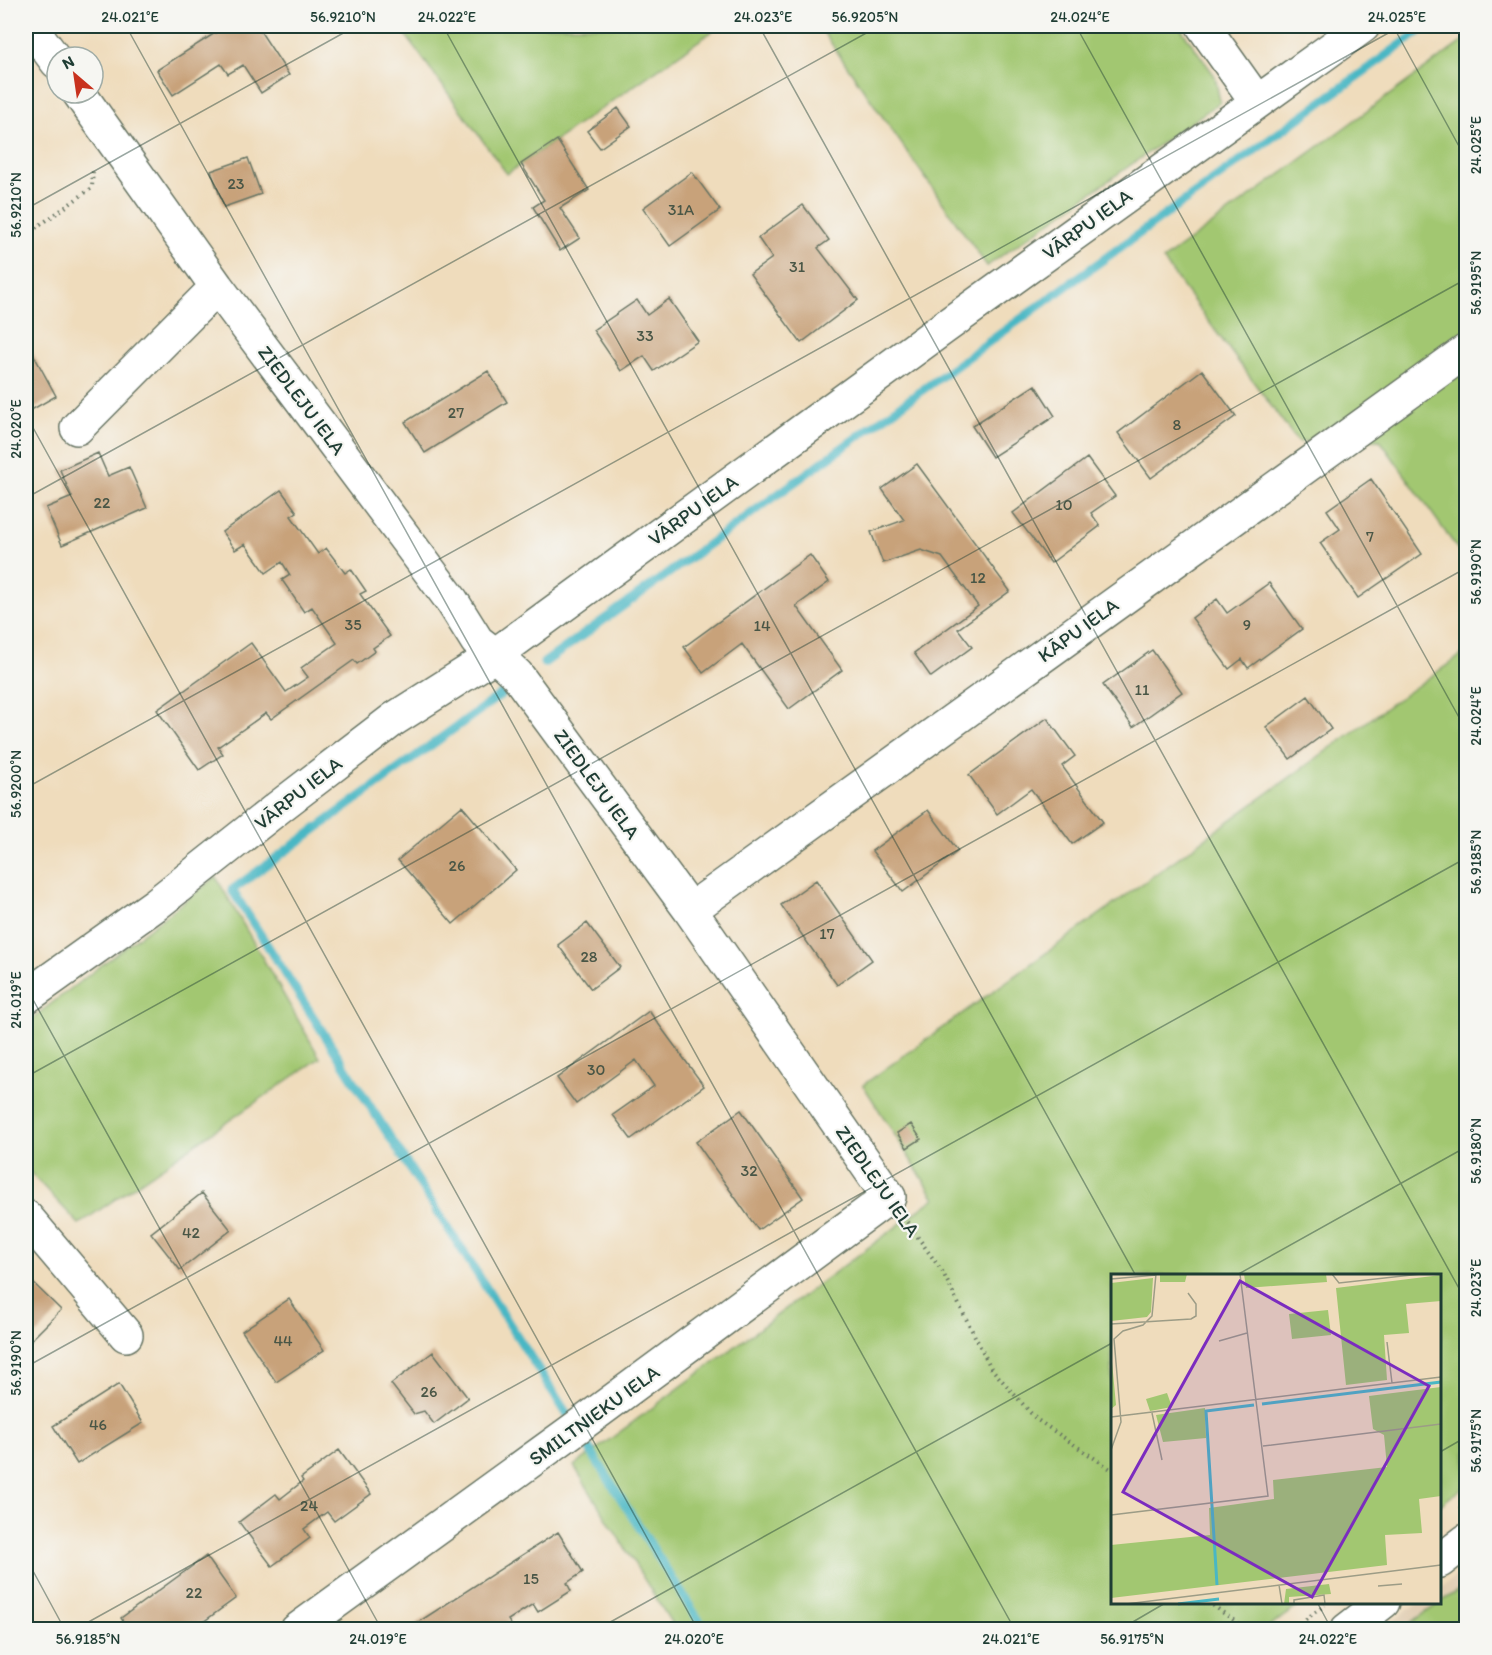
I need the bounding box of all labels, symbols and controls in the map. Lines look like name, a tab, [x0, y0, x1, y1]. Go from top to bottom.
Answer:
text: 24.021°E	[101, 8, 159, 26]
text: 56.9210°N	[310, 8, 376, 26]
text: 24.022°E	[418, 8, 476, 26]
text: 24.023°E	[734, 8, 792, 26]
text: 56.9205°N	[832, 8, 898, 26]
text: 24.024°E	[1050, 8, 1110, 26]
text: 24.025°E	[1368, 8, 1426, 26]
north arrow	[45, 45, 105, 105]
text: N	[59, 51, 77, 73]
text: 24.025°E	[1467, 116, 1485, 174]
text: 56.9210°N	[7, 172, 25, 238]
house number: 23	[227, 174, 245, 193]
street label: VĀRPU IELA	[1037, 183, 1137, 265]
house number: 31A	[668, 200, 694, 219]
text: 56.9195°N	[1467, 251, 1485, 315]
house number: 31	[789, 257, 806, 276]
house number: 33	[636, 326, 654, 345]
street label: ZIEDLEJU IELA	[253, 341, 351, 460]
text: 24.020°E	[7, 399, 25, 459]
house number: 27	[448, 403, 464, 422]
house number: 8	[1173, 415, 1182, 434]
street label: VĀRPU IELA	[643, 469, 743, 551]
house number: 22	[94, 493, 111, 512]
house number: 10	[1055, 495, 1073, 514]
house number: 7	[1366, 527, 1374, 546]
text: 56.9190°N	[1467, 539, 1485, 605]
house number: 12	[970, 568, 987, 587]
street label: KĀPU IELA	[1033, 593, 1123, 667]
house number: 35	[344, 615, 362, 634]
house number: 9	[1243, 615, 1251, 634]
house number: 14	[753, 616, 771, 635]
house number: 11	[1135, 680, 1150, 699]
text: 24.024°E	[1467, 686, 1485, 746]
street label: ZIEDLEJU IELA	[549, 724, 645, 844]
text: 56.9200°N	[7, 750, 25, 818]
street label: VĀRPU IELA	[249, 751, 347, 835]
text: 56.9185°N	[1467, 830, 1485, 894]
house number: 26	[449, 856, 465, 875]
house number: 17	[819, 924, 835, 943]
house number: 28	[580, 947, 598, 966]
text: 24.019°E	[7, 971, 25, 1029]
house number: 30	[587, 1060, 605, 1079]
text: 56.9180°N	[1467, 1118, 1485, 1184]
street label: ZIEDLEJU IELA	[831, 1121, 925, 1242]
house number: 32	[740, 1161, 758, 1180]
house number: 42	[182, 1223, 201, 1242]
text: 24.023°E	[1467, 1259, 1485, 1317]
inset map	[1111, 1274, 1441, 1604]
text: 56.9190°N	[7, 1330, 25, 1396]
house number: 44	[273, 1331, 293, 1350]
street label: SMILTNIEKU IELA	[524, 1359, 664, 1470]
house number: 26	[421, 1382, 437, 1401]
text: 56.9175°N	[1467, 1409, 1485, 1473]
house number: 46	[89, 1415, 107, 1434]
house number: 24	[300, 1496, 318, 1515]
house number: 15	[523, 1569, 539, 1588]
house number: 22	[186, 1583, 203, 1602]
text: 56.9185°N	[56, 1630, 120, 1648]
text: 24.019°E	[349, 1630, 407, 1648]
text: 24.020°E	[664, 1630, 724, 1648]
text: 24.021°E	[982, 1630, 1040, 1648]
text: 56.9175°N	[1100, 1630, 1164, 1648]
text: 24.022°E	[1299, 1630, 1357, 1648]

